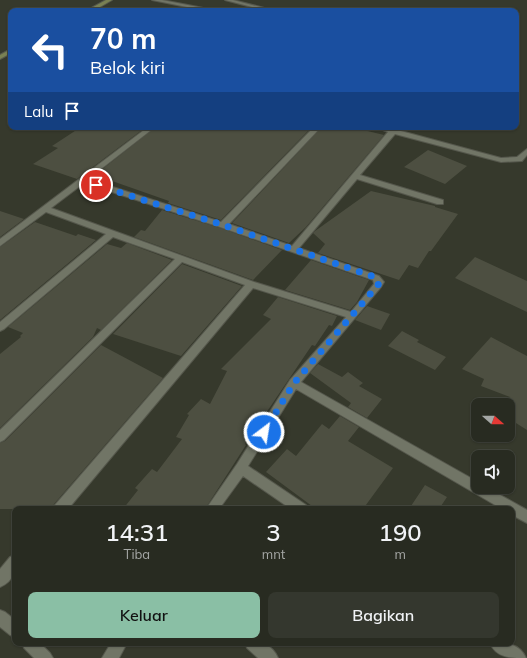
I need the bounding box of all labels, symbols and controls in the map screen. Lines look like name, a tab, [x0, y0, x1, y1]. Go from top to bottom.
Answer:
text: 70 m	[90, 21, 156, 56]
icon: left	[24, 24, 76, 76]
text: Belok kiri	[90, 56, 165, 79]
icon: arrive	[61, 100, 83, 122]
text: Lalu	[24, 102, 53, 121]
pin	[79, 168, 113, 202]
icon: arrive	[85, 174, 107, 196]
north arrow	[471, 398, 515, 442]
map controls	[471, 398, 515, 494]
position arrow	[243, 411, 285, 453]
button: sound	[471, 450, 515, 494]
text: 14:31	[105, 517, 169, 547]
text: 3	[266, 517, 281, 547]
text: 190	[379, 517, 422, 547]
text: Tiba	[124, 546, 150, 562]
text: mnt	[262, 546, 285, 562]
text: m	[394, 546, 406, 562]
button: Keluar	[28, 592, 260, 638]
button: Bagikan	[268, 592, 499, 638]

